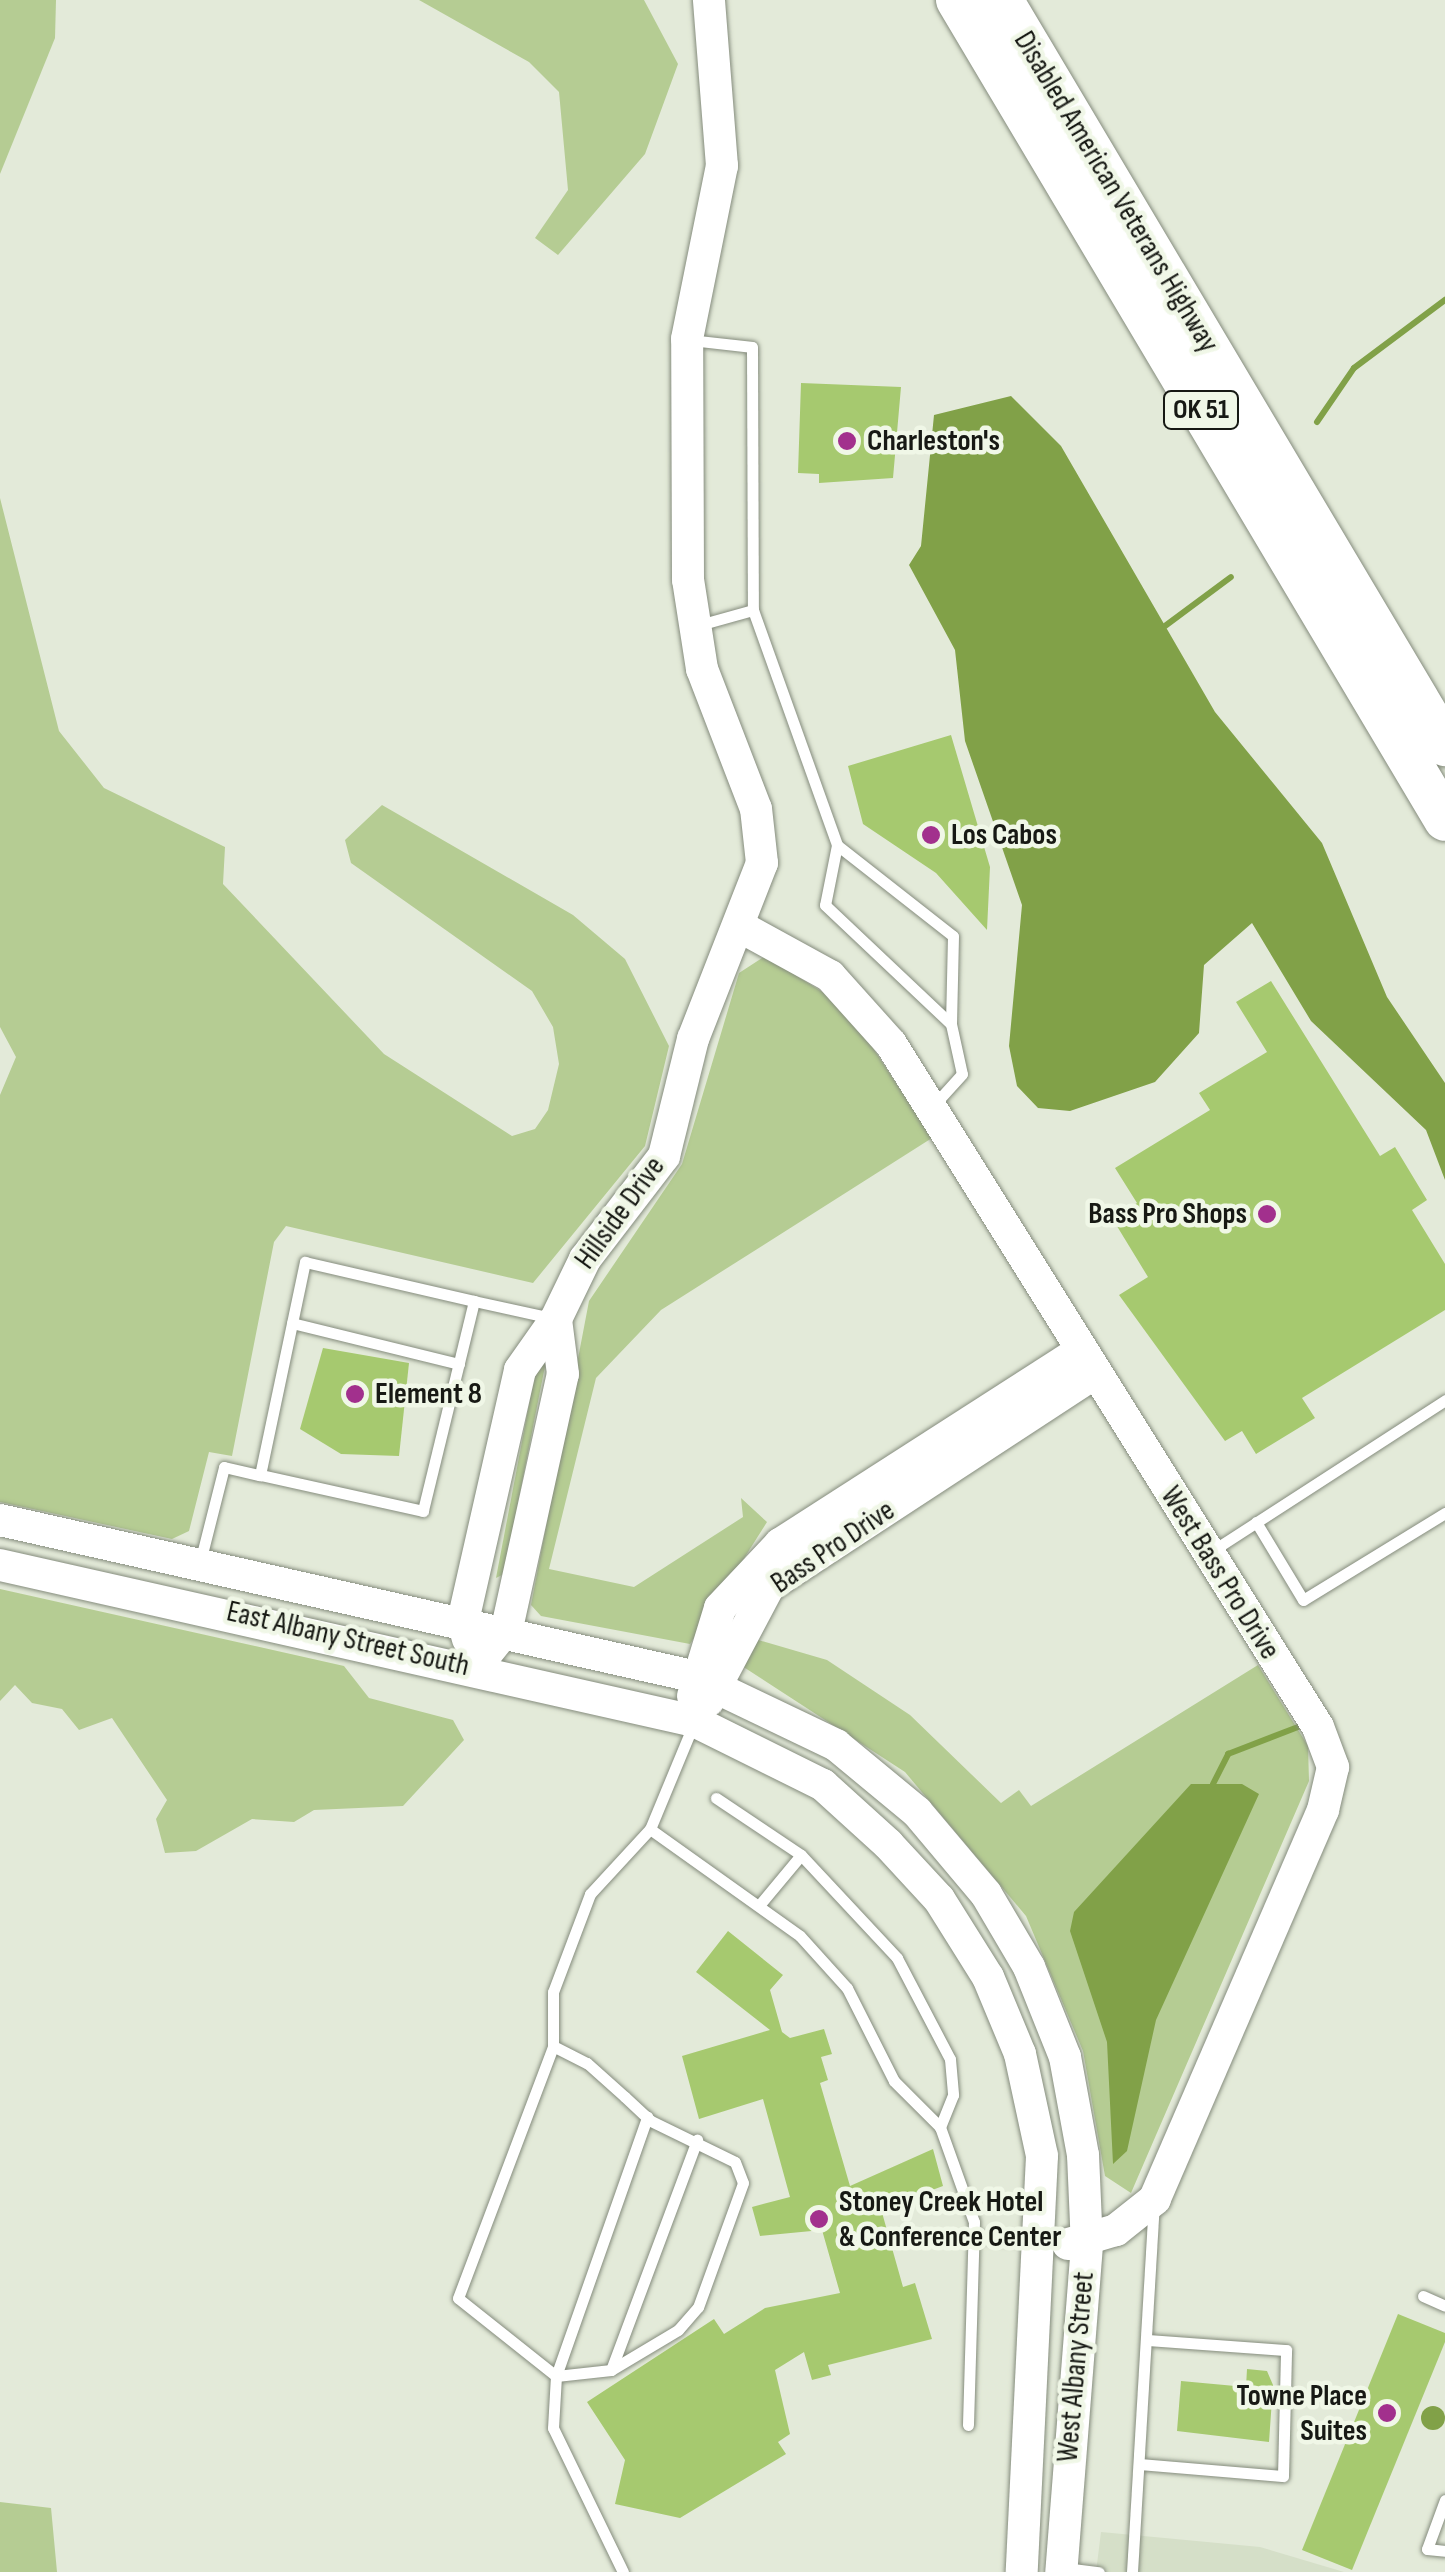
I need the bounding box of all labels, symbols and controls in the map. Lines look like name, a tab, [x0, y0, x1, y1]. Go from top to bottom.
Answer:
street label: Disabled American Veterans Highway	[1006, 25, 1226, 359]
road number: OK 51	[1161, 387, 1241, 433]
place label: Charleston's	[867, 423, 1000, 459]
marker: Charleston's	[836, 430, 858, 452]
place label: Los Cabos	[951, 817, 1057, 853]
marker: Los Cabos	[920, 824, 942, 846]
street label: Hillside Drive	[567, 1150, 673, 1276]
place label: Bass Pro Shops	[1088, 1196, 1247, 1232]
marker: Bass Pro Shops	[1256, 1203, 1278, 1225]
place label: Element 8	[375, 1376, 482, 1412]
marker: Element 8	[344, 1383, 366, 1405]
street label: West Bass Pro Drive	[1153, 1480, 1287, 1666]
street label: Bass Pro Drive	[764, 1493, 902, 1601]
street label: East Albany Street South	[223, 1594, 473, 1684]
place label: Stoney Creek Hotel & Conference Center	[839, 2184, 1061, 2254]
marker: Stoney Creek Hotel & Conference Center	[808, 2208, 830, 2230]
street label: West Albany Street	[1050, 2270, 1102, 2464]
place label: Towne Place Suites	[1237, 2378, 1367, 2448]
marker: Towne Place Suites	[1376, 2402, 1398, 2424]

